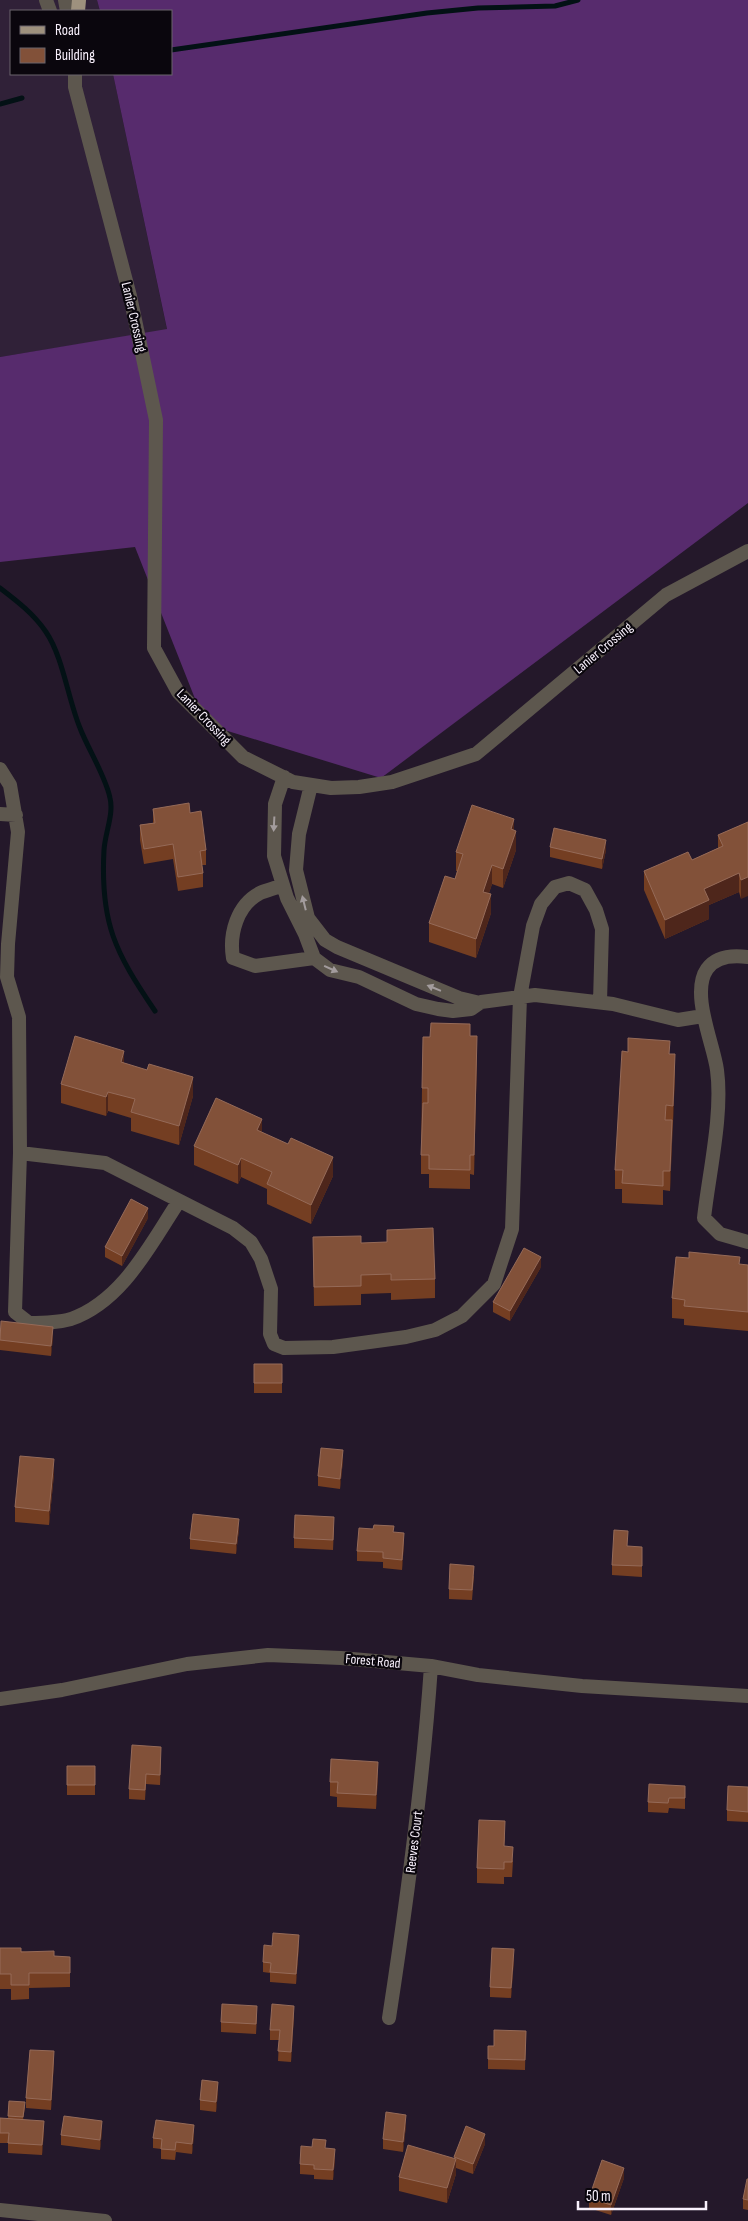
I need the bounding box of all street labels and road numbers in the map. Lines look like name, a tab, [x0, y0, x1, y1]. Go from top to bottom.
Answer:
street label: Lanier Crossing	[118, 280, 150, 354]
street label: Lanier Crossing	[570, 618, 636, 677]
street label: Lanier Crossing	[173, 685, 235, 749]
street label: Forest Road	[345, 1650, 401, 1672]
street label: Reeves Court	[402, 1810, 426, 1874]

